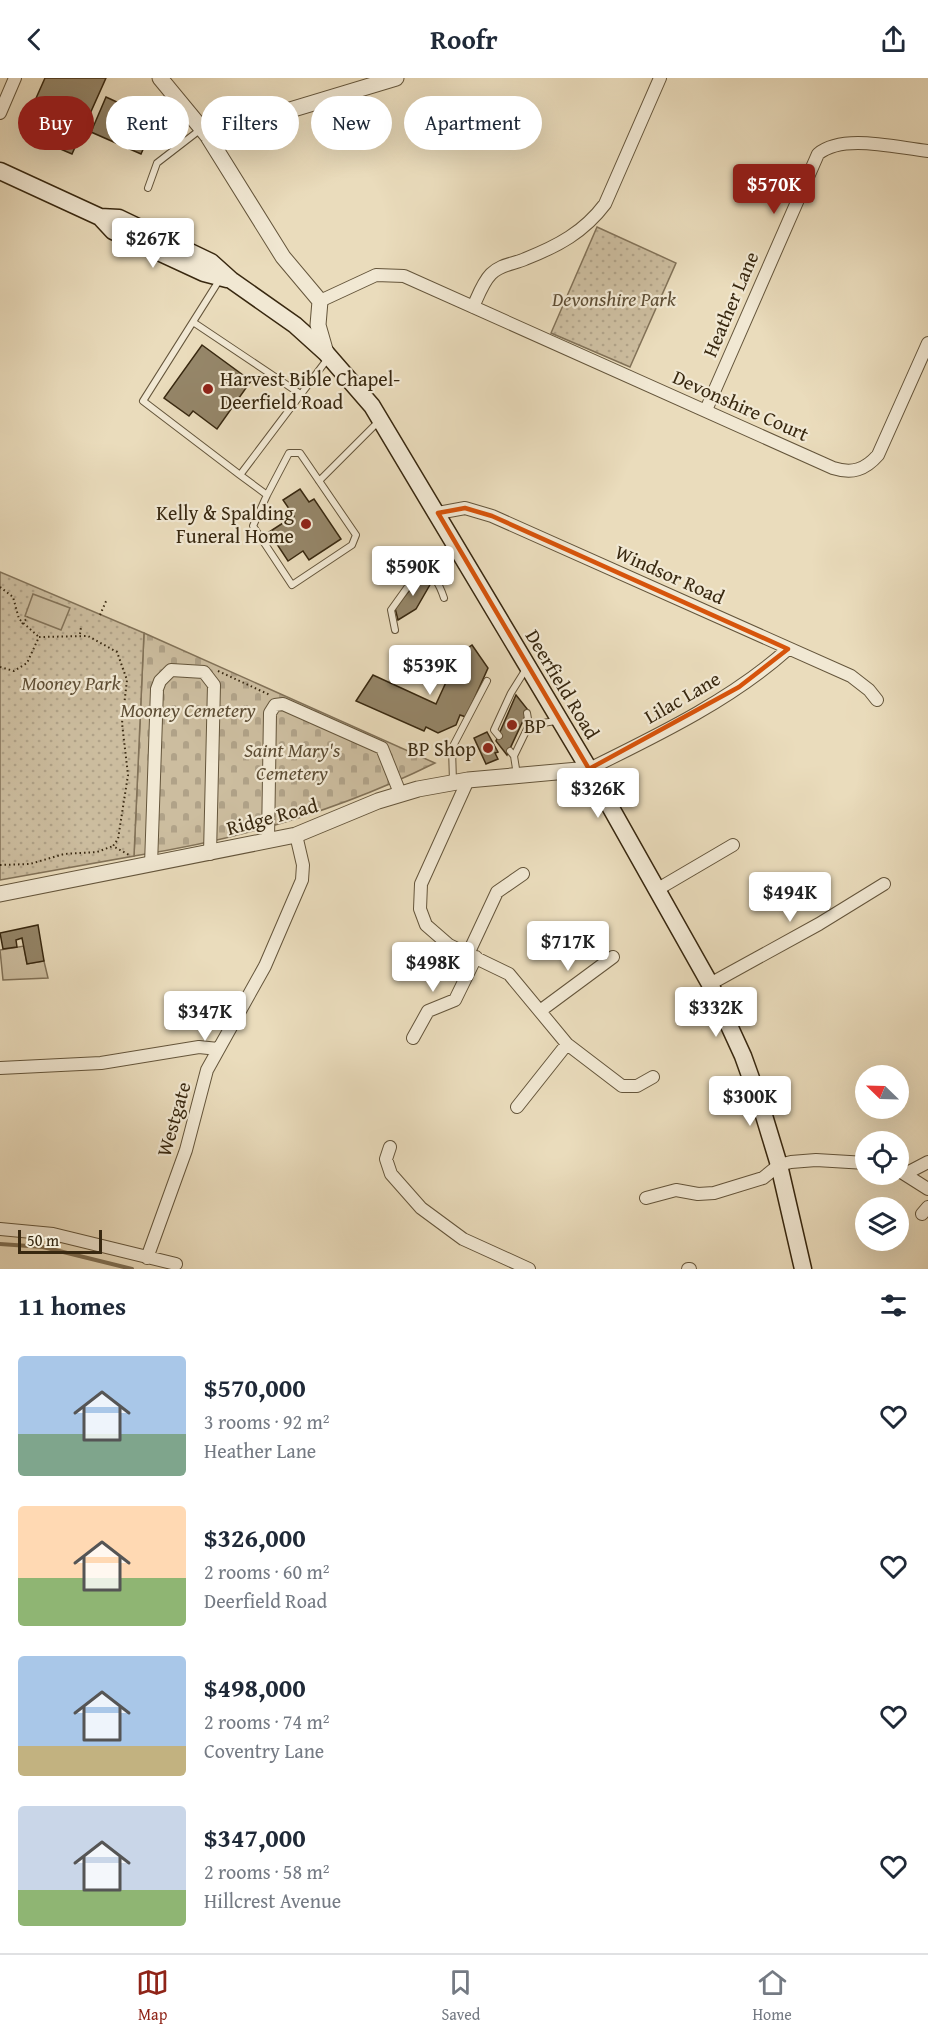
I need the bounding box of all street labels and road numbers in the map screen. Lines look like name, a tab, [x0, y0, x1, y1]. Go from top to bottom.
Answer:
street label: Heather Lane	[695, 247, 765, 361]
street label: Devonshire Court	[668, 362, 814, 448]
street label: Windsor Road	[611, 537, 730, 611]
street label: Deerfield Road	[519, 624, 607, 745]
street label: Lilac Lane	[639, 664, 725, 730]
street label: Ridge Road	[223, 790, 321, 842]
street label: Westgate	[149, 1078, 197, 1160]

